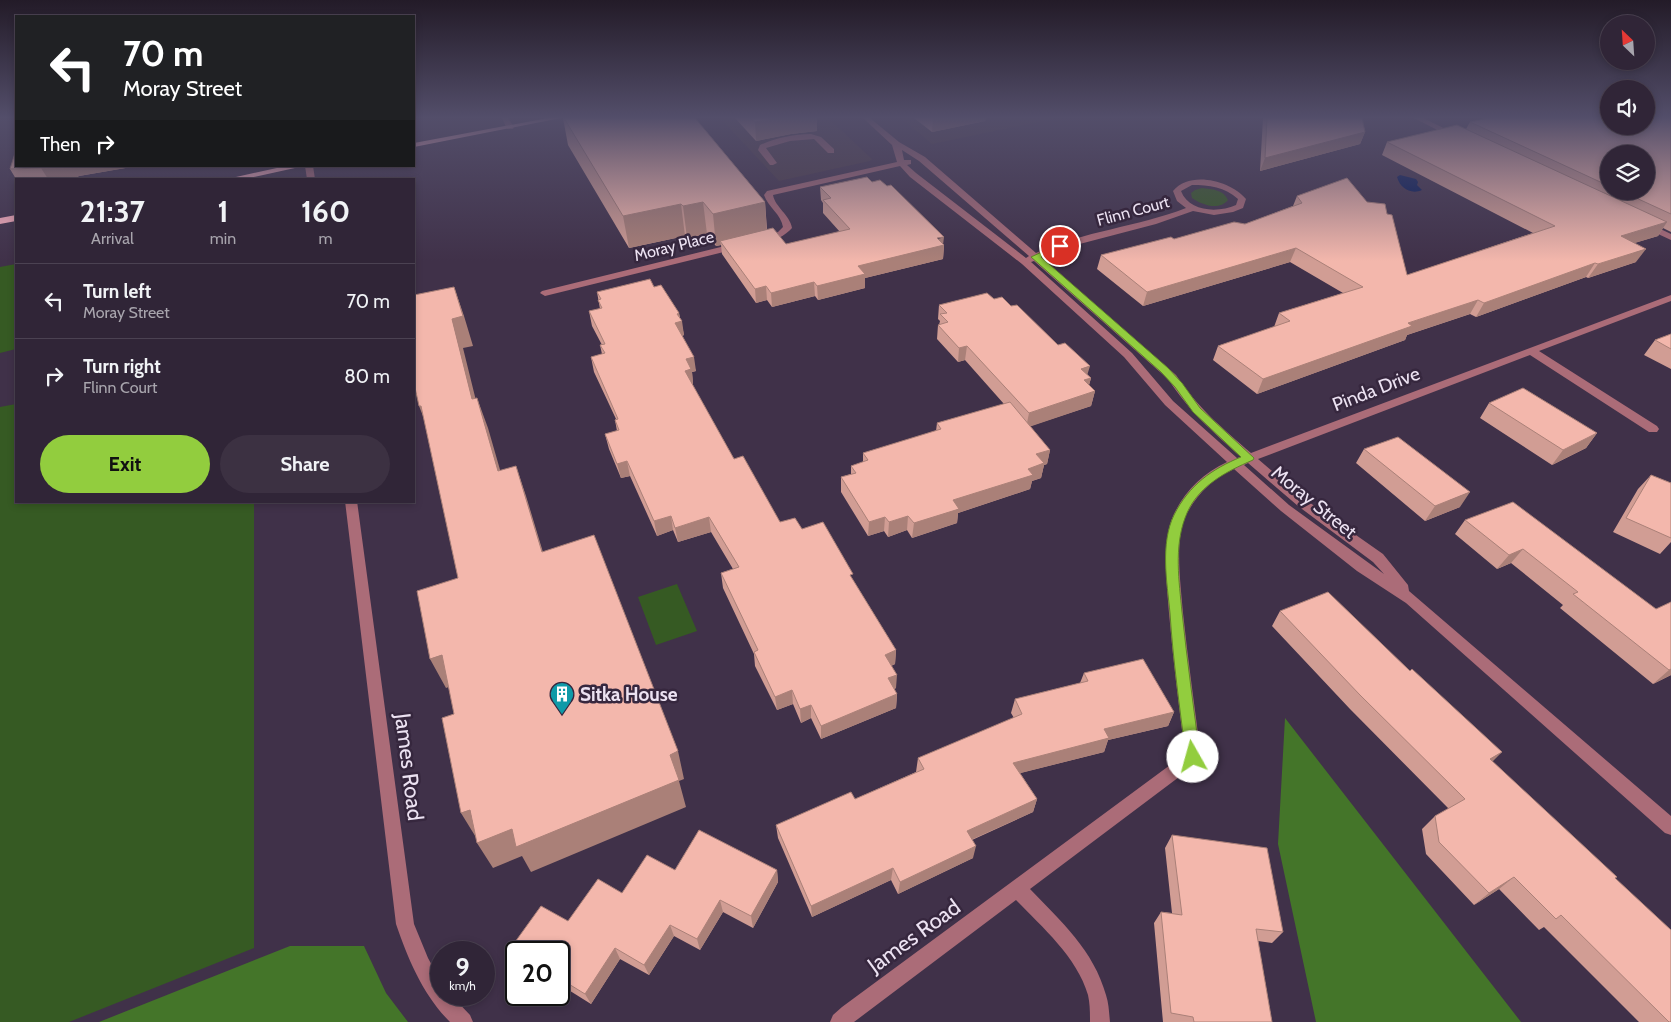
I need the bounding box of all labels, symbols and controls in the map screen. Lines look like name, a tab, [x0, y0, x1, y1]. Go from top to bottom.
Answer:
north arrow	[1600, 15, 1655, 70]
map controls	[1600, 15, 1655, 200]
text: 70 m	[123, 32, 204, 75]
icon: left	[40, 35, 105, 100]
text: Moray Street	[123, 75, 242, 102]
button: sound	[1600, 80, 1655, 135]
icon: right	[91, 130, 119, 158]
text: Then	[40, 133, 81, 156]
button: layers	[1600, 145, 1655, 200]
street label: Flinn Court	[1095, 192, 1172, 230]
text: 21:37	[80, 193, 145, 230]
text: 1	[217, 193, 228, 230]
text: 160	[301, 193, 350, 230]
pin	[1039, 225, 1081, 267]
street label: Moray Place	[632, 227, 716, 265]
text: Arrival	[91, 229, 134, 248]
text: min	[210, 229, 236, 248]
text: m	[319, 229, 333, 248]
icon: arrive	[1046, 232, 1074, 260]
text: Turn left	[83, 280, 151, 303]
icon: left	[40, 287, 68, 315]
text: 70 m	[346, 290, 390, 313]
text: Moray Street	[83, 303, 170, 322]
text: Turn right	[83, 355, 161, 378]
icon: right	[40, 362, 68, 390]
street label: Pinda Drive	[1329, 362, 1423, 416]
text: 80 m	[344, 365, 390, 388]
text: Flinn Court	[83, 378, 157, 397]
button: Exit	[40, 435, 210, 493]
button: Share	[220, 435, 390, 493]
street label: Moray Street	[1267, 461, 1362, 544]
building icon: Sitka House	[549, 681, 575, 715]
place label: Sitka House	[580, 683, 678, 706]
street label: James Road	[389, 711, 429, 822]
position arrow	[1166, 730, 1218, 782]
street label: James Road	[861, 893, 966, 979]
speed limit sign: 20	[505, 941, 570, 1006]
text: 9	[455, 952, 470, 982]
text: km/h	[449, 978, 476, 993]

